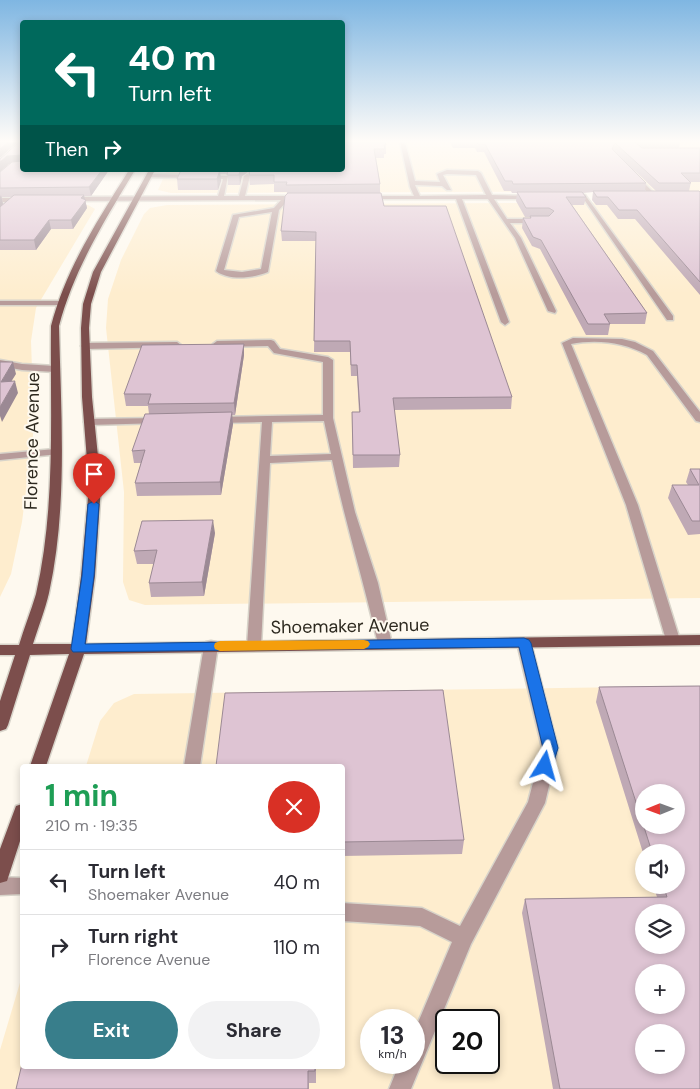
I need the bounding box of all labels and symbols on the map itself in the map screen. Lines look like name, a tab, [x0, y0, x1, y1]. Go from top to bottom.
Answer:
street label: Florence Avenue	[19, 372, 45, 510]
pin	[73, 453, 115, 504]
street label: Shoemaker Avenue	[270, 613, 430, 639]
position arrow	[518, 739, 570, 791]
north arrow	[635, 784, 685, 834]
speed limit sign: 20	[435, 1009, 500, 1074]

